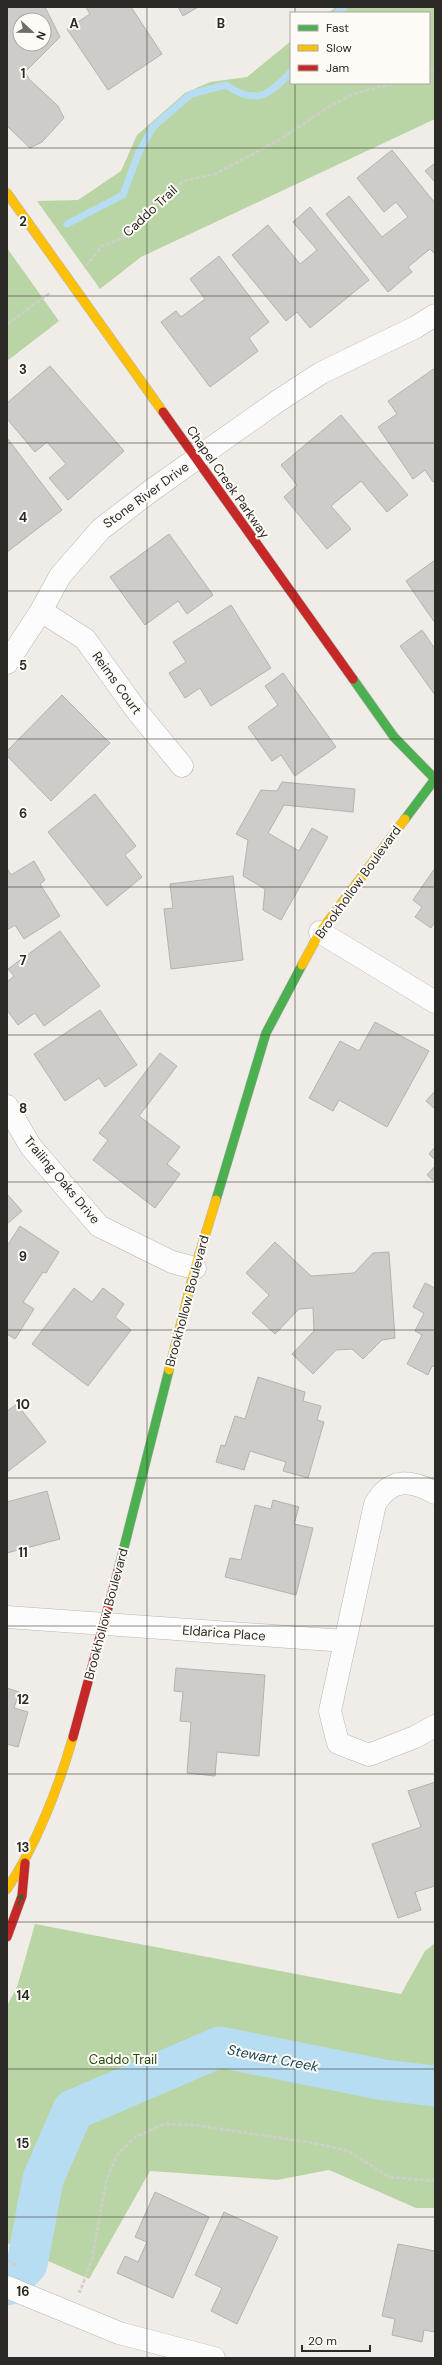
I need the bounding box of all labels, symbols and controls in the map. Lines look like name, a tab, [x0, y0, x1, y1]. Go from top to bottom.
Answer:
north arrow	[12, 12, 52, 52]
legend	[290, 12, 430, 84]
text: A	[69, 15, 79, 32]
text: B	[217, 15, 225, 32]
text: Fast	[326, 20, 349, 36]
text: N	[33, 29, 49, 42]
text: Slow	[326, 40, 352, 56]
text: Jam	[326, 60, 349, 76]
text: 1	[21, 65, 25, 82]
street label: Caddo Trail	[119, 181, 181, 241]
text: 2	[19, 213, 27, 230]
text: 3	[19, 361, 27, 378]
street label: Chapel Creek Parkway	[183, 422, 273, 542]
street label: Stone River Drive	[100, 458, 192, 532]
text: 4	[19, 509, 27, 526]
street label: Reims Court	[88, 648, 146, 718]
text: 5	[19, 657, 27, 674]
text: 6	[19, 805, 27, 822]
street label: Brookhollow Boulevard	[311, 822, 405, 942]
text: 7	[20, 952, 27, 969]
text: 8	[19, 1100, 27, 1117]
street label: Trailing Oaks Drive	[20, 1132, 104, 1228]
street label: Brookhollow Boulevard	[161, 1233, 213, 1369]
text: 9	[19, 1248, 27, 1265]
text: 10	[16, 1396, 30, 1413]
text: 11	[18, 1544, 28, 1561]
street label: Brookhollow Boulevard	[80, 1546, 132, 1682]
street label: Eldarica Place	[182, 1622, 266, 1644]
text: 12	[17, 1691, 29, 1708]
text: 13	[17, 1839, 29, 1856]
one-way arrow	[17, 1894, 25, 1906]
text: 14	[16, 1987, 30, 2004]
water label: Stewart Creek	[226, 2040, 321, 2076]
park label: Caddo Trail	[89, 2051, 157, 2068]
text: 15	[17, 2135, 29, 2152]
text: 16	[17, 2283, 29, 2300]
scale bar	[302, 2327, 370, 2353]
text: 20 m	[308, 2333, 337, 2349]

